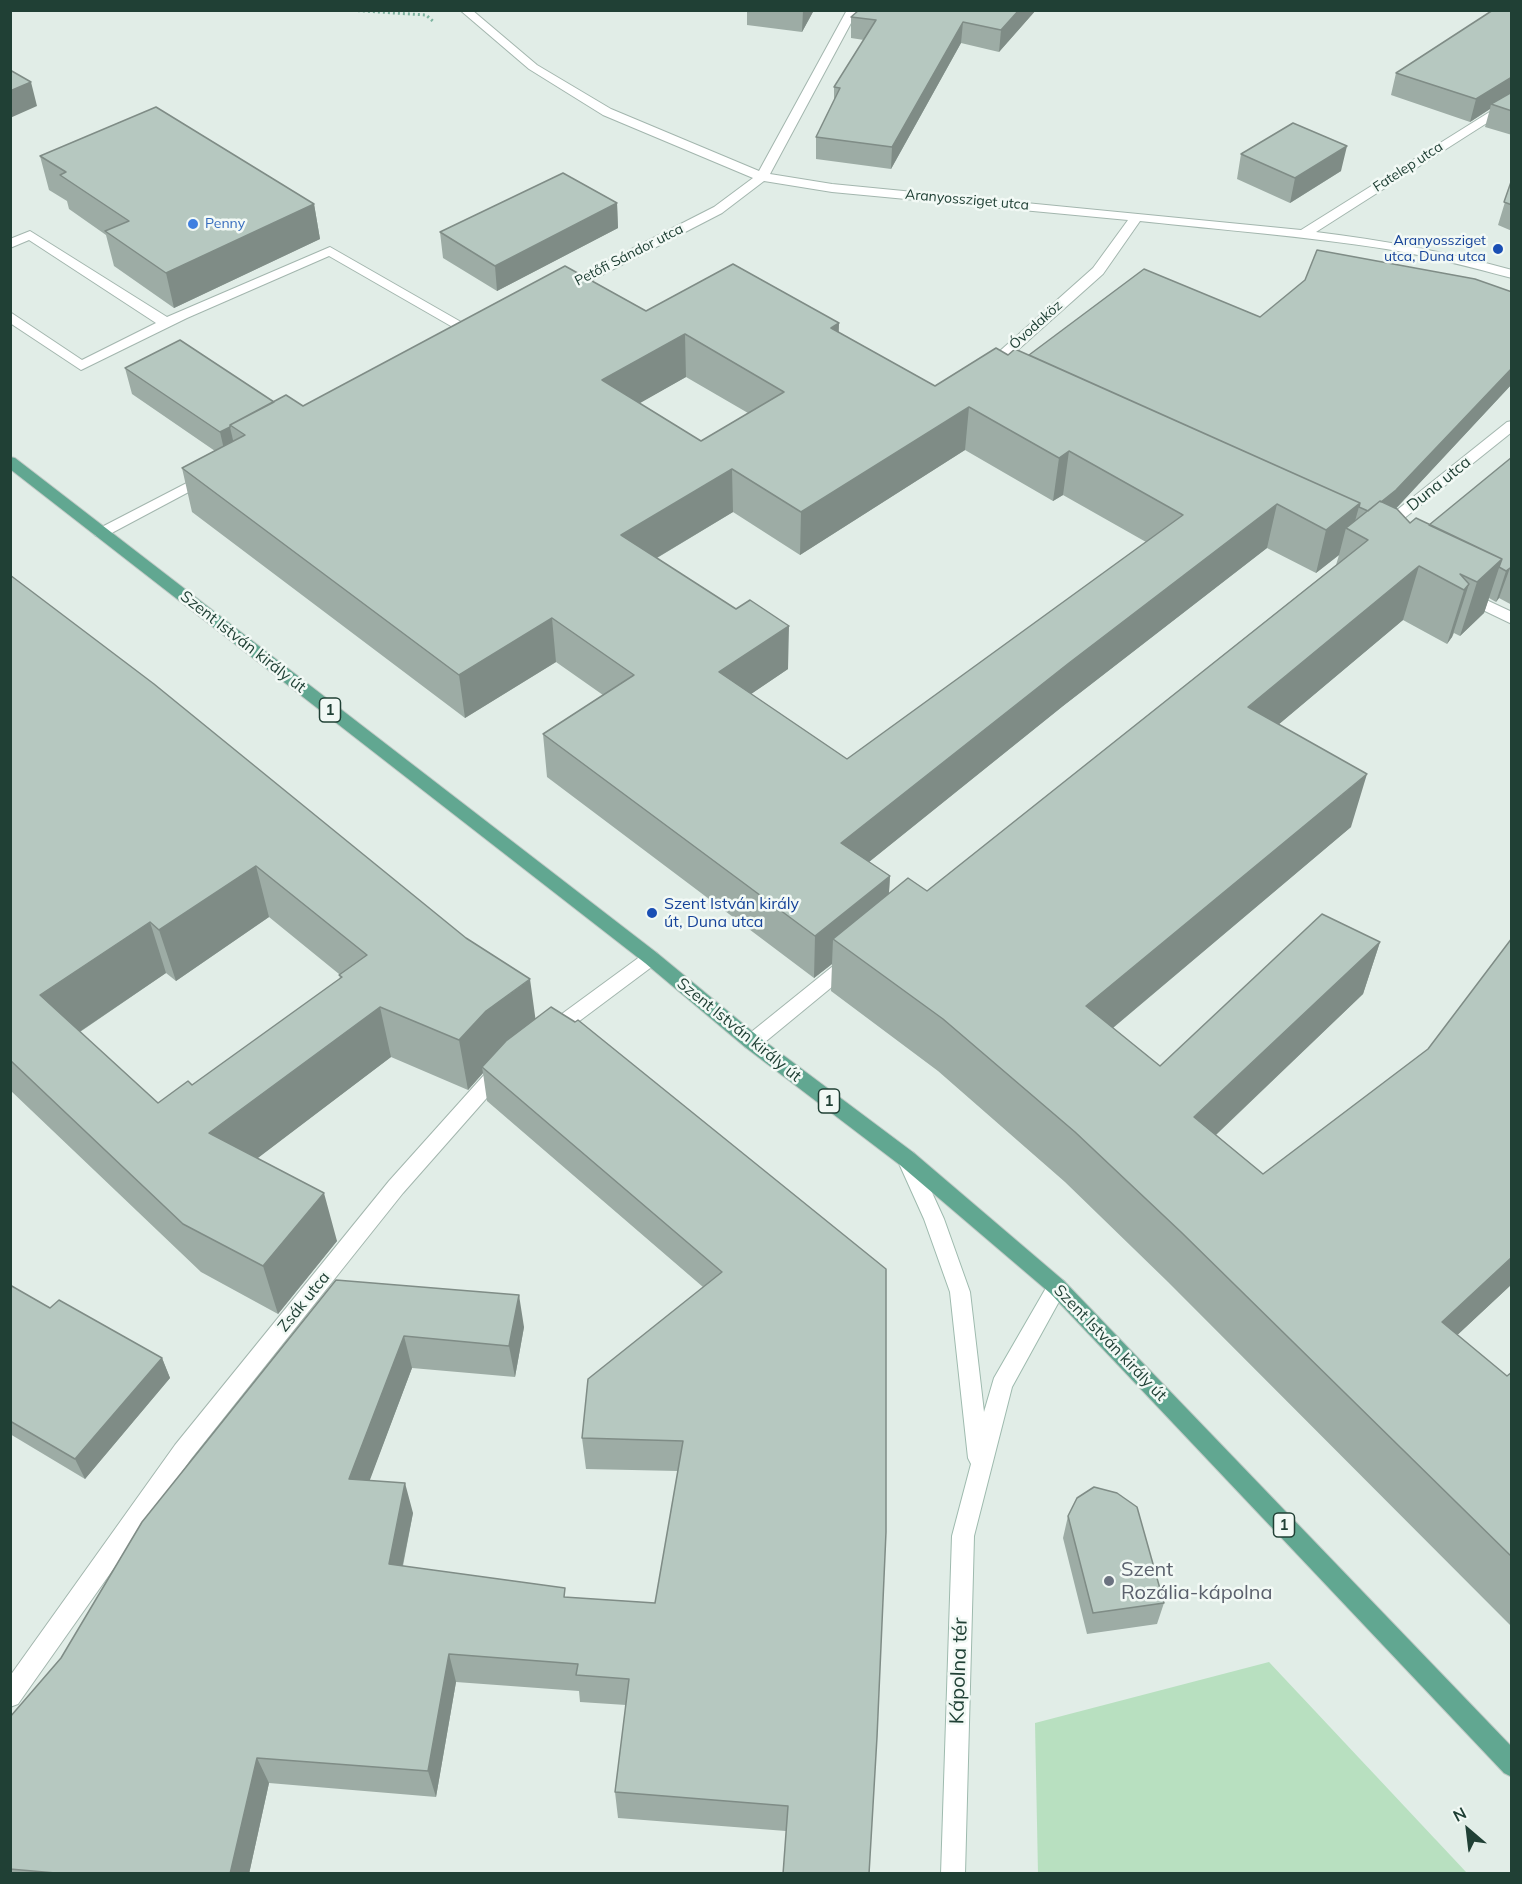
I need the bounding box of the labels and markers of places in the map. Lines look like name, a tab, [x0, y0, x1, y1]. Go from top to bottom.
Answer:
place label: Penny	[205, 216, 245, 232]
marker: Penny	[186, 217, 200, 231]
place label: Aranyossziget utca, Duna utca	[1384, 233, 1486, 266]
marker: Aranyossziget utca, Duna utca	[1491, 242, 1505, 256]
place label: Szent István király út, Duna utca	[664, 894, 799, 932]
marker: Szent István király út, Duna utca	[645, 906, 659, 920]
place label: Szent Rozália-kápolna	[1121, 1558, 1273, 1605]
marker: Szent Rozália-kápolna	[1102, 1574, 1116, 1588]

